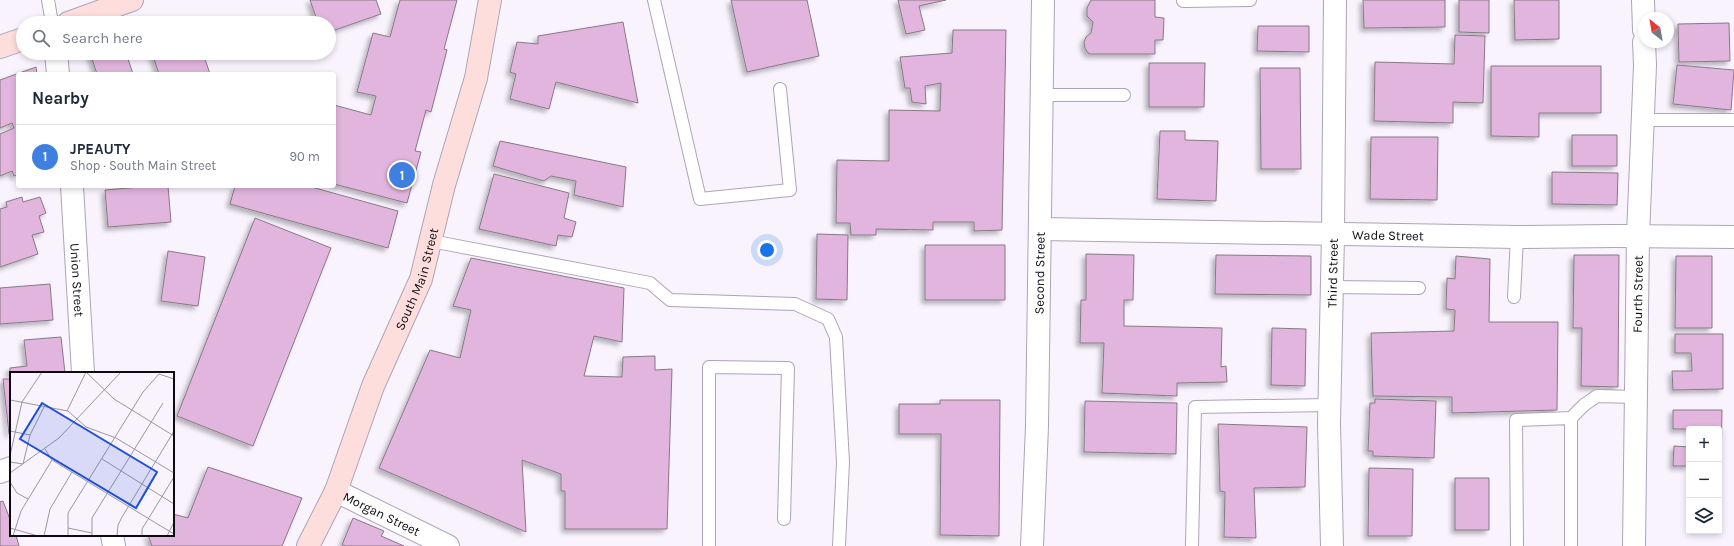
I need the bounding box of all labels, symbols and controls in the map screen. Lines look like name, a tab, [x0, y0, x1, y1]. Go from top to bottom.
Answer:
north arrow	[1638, 12, 1674, 48]
search box	[16, 16, 336, 60]
icon: search	[30, 27, 52, 49]
text: Search here	[62, 29, 143, 47]
text: Nearby	[32, 88, 89, 108]
text: JPEAUTY	[70, 140, 131, 158]
text: 1	[43, 149, 47, 164]
text: 90 m	[289, 149, 320, 164]
text: Shop · South Main Street	[70, 158, 216, 173]
pin: 1	[389, 160, 415, 190]
street label: South Main Street	[392, 226, 441, 332]
street label: Wade Street	[1352, 227, 1424, 243]
street label: Second Street	[1032, 232, 1048, 315]
street label: Third Street	[1324, 238, 1341, 308]
your location	[757, 240, 777, 260]
street label: Union Street	[67, 242, 87, 317]
street label: Fourth Street	[1630, 255, 1646, 333]
inset map	[10, 372, 174, 536]
map controls	[1686, 426, 1722, 534]
button: +	[1686, 426, 1722, 462]
button: −	[1686, 462, 1722, 498]
street label: Morgan Street	[341, 489, 423, 539]
button: layers	[1686, 498, 1722, 534]

